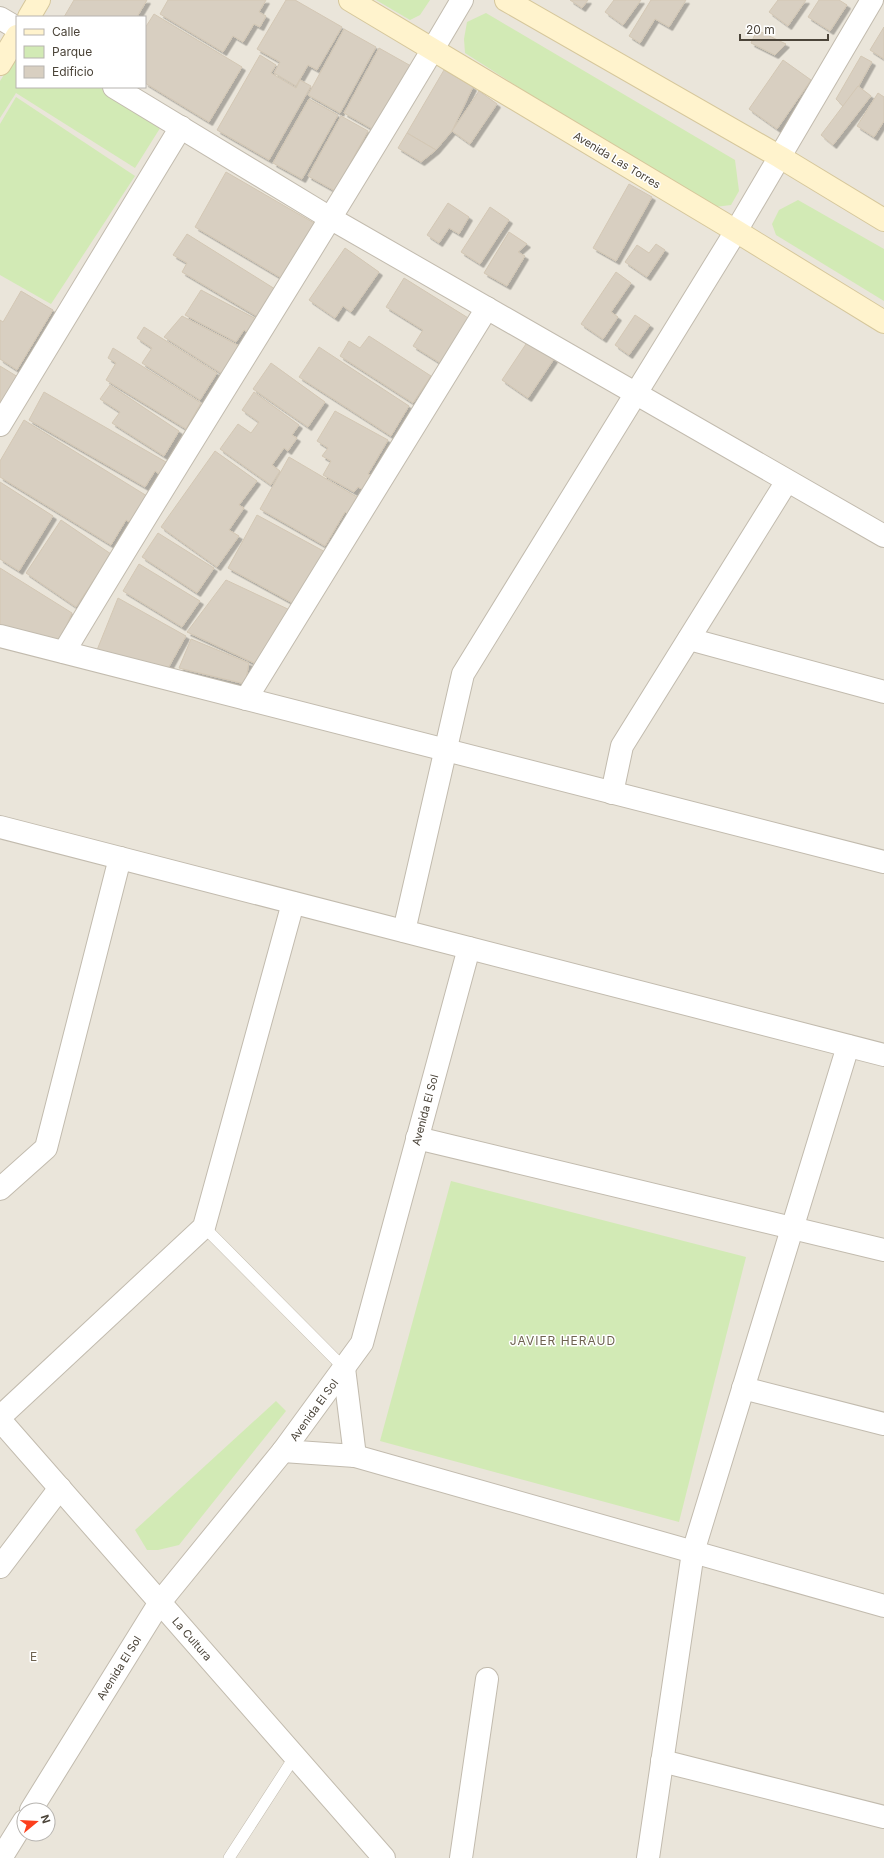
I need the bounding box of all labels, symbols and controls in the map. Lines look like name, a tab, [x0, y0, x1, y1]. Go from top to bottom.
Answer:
legend	[16, 16, 146, 88]
scale bar	[740, 16, 828, 42]
text: 20 m	[746, 22, 775, 37]
text: Calle	[52, 24, 80, 39]
text: Parque	[52, 44, 92, 59]
text: Edificio	[52, 64, 94, 79]
street label: Avenida Las Torres	[571, 128, 663, 192]
street label: Avenida El Sol	[409, 1073, 441, 1147]
district label: JAVIER HERAUD	[510, 1333, 616, 1348]
street label: Avenida El Sol	[287, 1376, 341, 1444]
street label: La Cultura	[169, 1614, 215, 1664]
street label: Avenida El Sol	[94, 1633, 144, 1703]
district label: E	[30, 1649, 38, 1664]
north arrow	[16, 1802, 56, 1842]
text: N	[38, 1813, 53, 1825]

